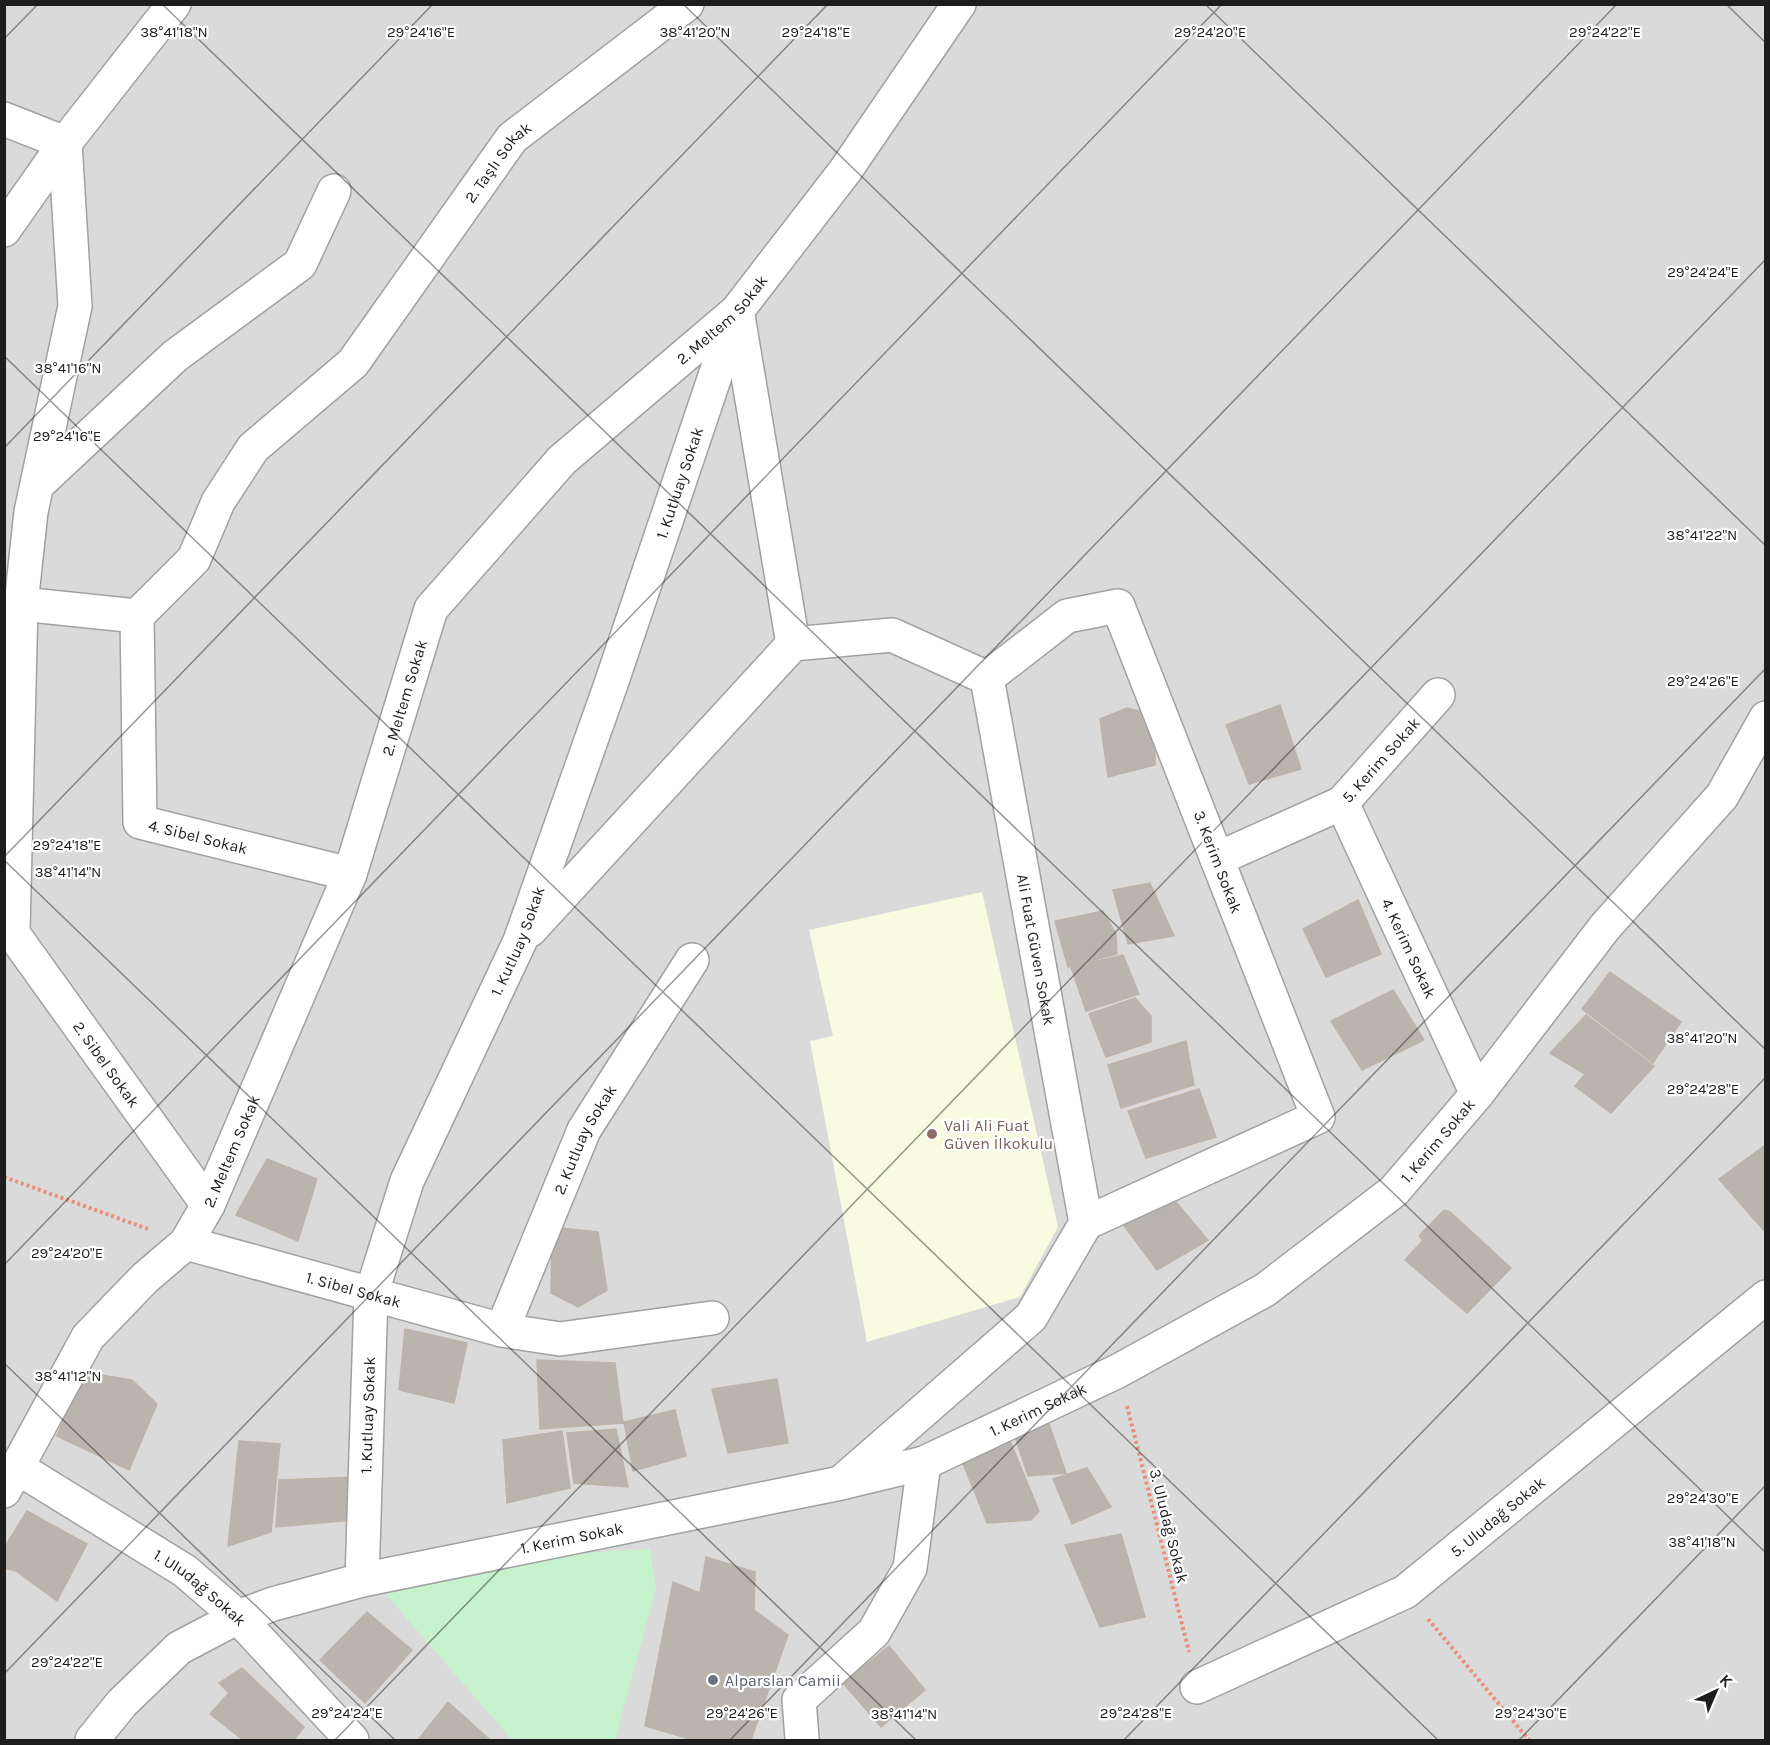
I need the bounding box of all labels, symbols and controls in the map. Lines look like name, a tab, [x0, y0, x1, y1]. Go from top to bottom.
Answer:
text: 38°41'18"N	[140, 23, 208, 41]
text: 29°24'16"E	[387, 23, 455, 41]
text: 38°41'20"N	[660, 23, 730, 41]
text: 29°24'18"E	[782, 23, 850, 41]
text: 29°24'20"E	[1174, 23, 1246, 41]
text: 29°24'22"E	[1569, 23, 1641, 41]
street label: 2. Taşlı Sokak	[460, 117, 535, 206]
text: 29°24'24"E	[1667, 263, 1739, 281]
street label: 2. Meltem Sokak	[672, 271, 771, 368]
text: 38°41'16"N	[35, 359, 101, 377]
street label: 1. Kutluay Sokak	[651, 424, 707, 541]
text: 29°24'16"E	[33, 427, 101, 445]
text: 38°41'22"N	[1667, 526, 1737, 544]
street label: 2. Meltem Sokak	[377, 637, 431, 758]
text: 29°24'26"E	[1667, 672, 1739, 690]
street label: 5. Kerim Sokak	[1337, 713, 1424, 806]
street label: 3. Kerim Sokak	[1190, 808, 1246, 916]
street label: 4. Sibel Sokak	[147, 815, 250, 858]
text: 29°24'18"E	[33, 836, 101, 854]
text: 38°41'14"N	[35, 863, 101, 881]
street label: Ali Fuat Güven Sokak	[1013, 872, 1059, 1027]
street label: 1. Kutluay Sokak	[486, 884, 548, 999]
street label: 4. Kerim Sokak	[1378, 895, 1441, 1001]
street label: 2. Sibel Sokak	[69, 1017, 144, 1111]
text: 38°41'20"N	[1667, 1029, 1737, 1047]
text: 29°24'28"E	[1667, 1080, 1739, 1098]
street label: 2. Kutluay Sokak	[549, 1081, 620, 1197]
street label: 2. Meltem Sokak	[199, 1092, 264, 1210]
street label: 1. Kerim Sokak	[1396, 1094, 1479, 1186]
place label: Vali Ali Fuat Güven İlkokulu	[944, 1116, 1053, 1153]
marker: Vali Ali Fuat Güven İlkokulu	[925, 1127, 939, 1141]
text: 29°24'20"E	[31, 1244, 103, 1262]
street label: 1. Sibel Sokak	[304, 1267, 403, 1311]
street label: 1. Kutluay Sokak	[356, 1356, 379, 1474]
text: 38°41'12"N	[34, 1367, 102, 1385]
street label: 1. Kerim Sokak	[986, 1378, 1089, 1440]
street label: 3. Uludağ Sokak	[1146, 1467, 1192, 1585]
street label: 5. Uludağ Sokak	[1446, 1472, 1549, 1561]
text: 29°24'30"E	[1667, 1489, 1739, 1507]
street label: 1. Kerim Sokak	[519, 1518, 625, 1557]
text: 38°41'18"N	[1668, 1533, 1736, 1551]
street label: 1. Uludağ Sokak	[150, 1545, 251, 1629]
text: 29°24'22"E	[31, 1653, 103, 1671]
north arrow	[1686, 1661, 1746, 1721]
text: K	[1716, 1670, 1737, 1691]
place label: Alparslan Camii	[725, 1671, 841, 1690]
marker: Alparslan Camii	[706, 1673, 720, 1687]
text: 29°24'24"E	[311, 1704, 383, 1722]
text: 29°24'26"E	[706, 1704, 778, 1722]
text: 29°24'28"E	[1100, 1704, 1172, 1722]
text: 29°24'30"E	[1495, 1704, 1567, 1722]
text: 38°41'14"N	[871, 1705, 937, 1723]

